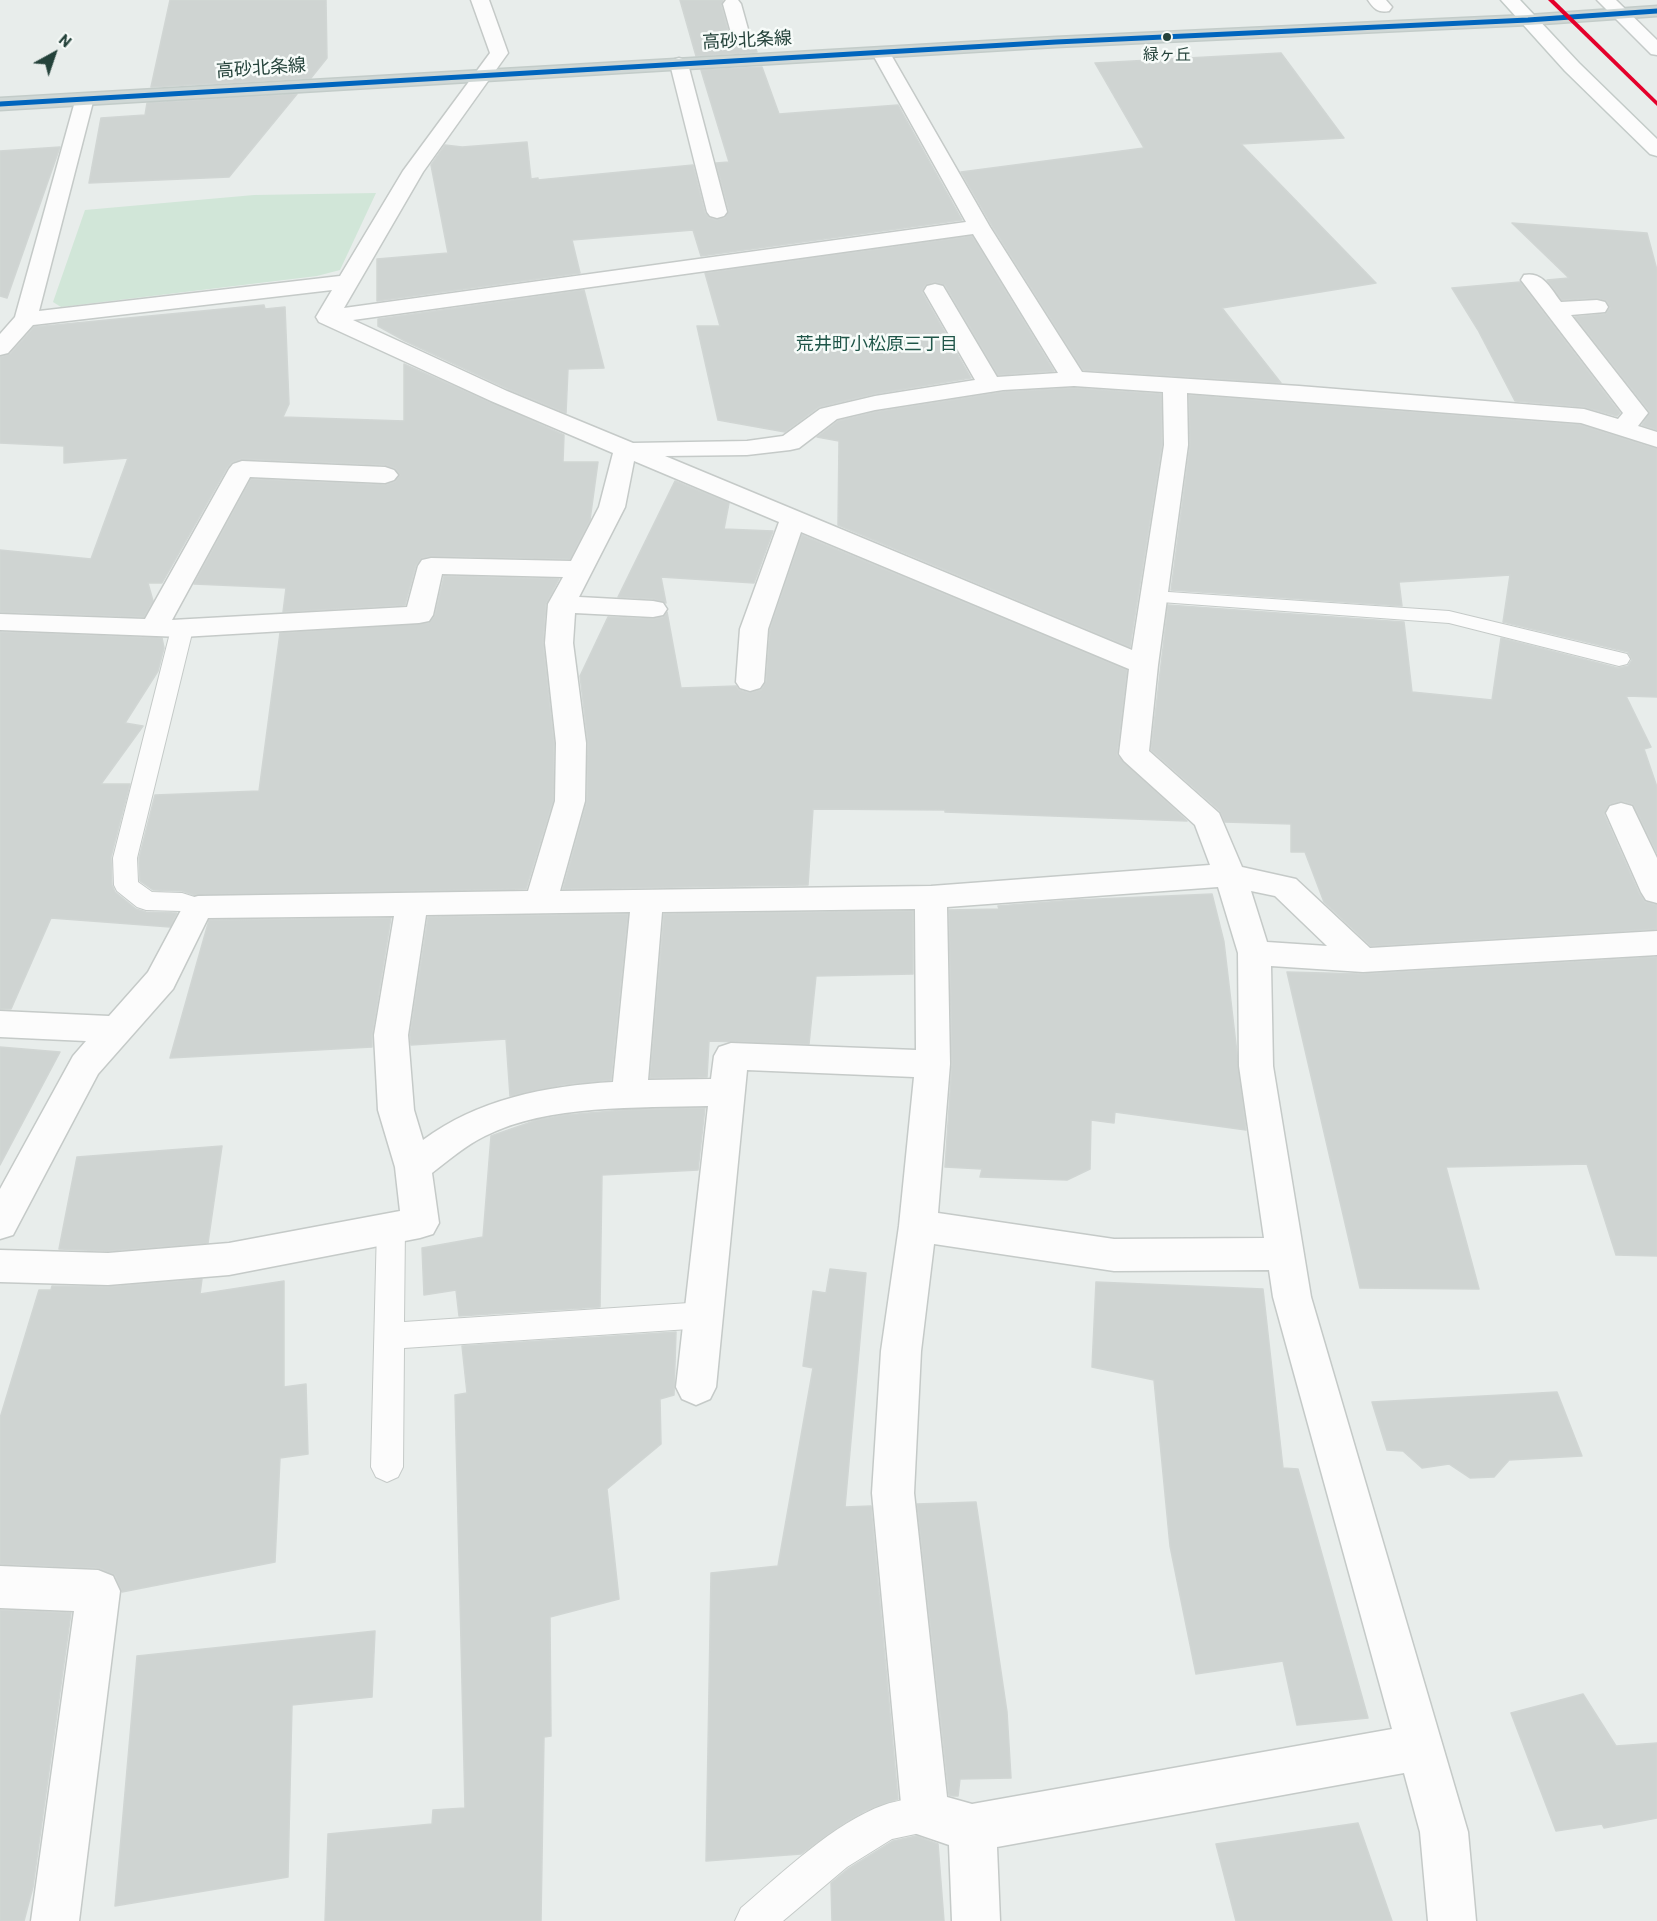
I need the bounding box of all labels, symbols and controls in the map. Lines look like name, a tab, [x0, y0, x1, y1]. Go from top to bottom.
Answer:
north arrow	[24, 24, 84, 84]
street label: 高砂北条線	[701, 27, 793, 53]
text: N	[56, 29, 76, 51]
marker: 緑ヶ丘	[1161, 31, 1173, 43]
place label: 緑ヶ丘	[1143, 45, 1191, 65]
street label: 高砂北条線	[215, 54, 307, 82]
district label: 荒井町小松原三丁目	[796, 333, 958, 355]

